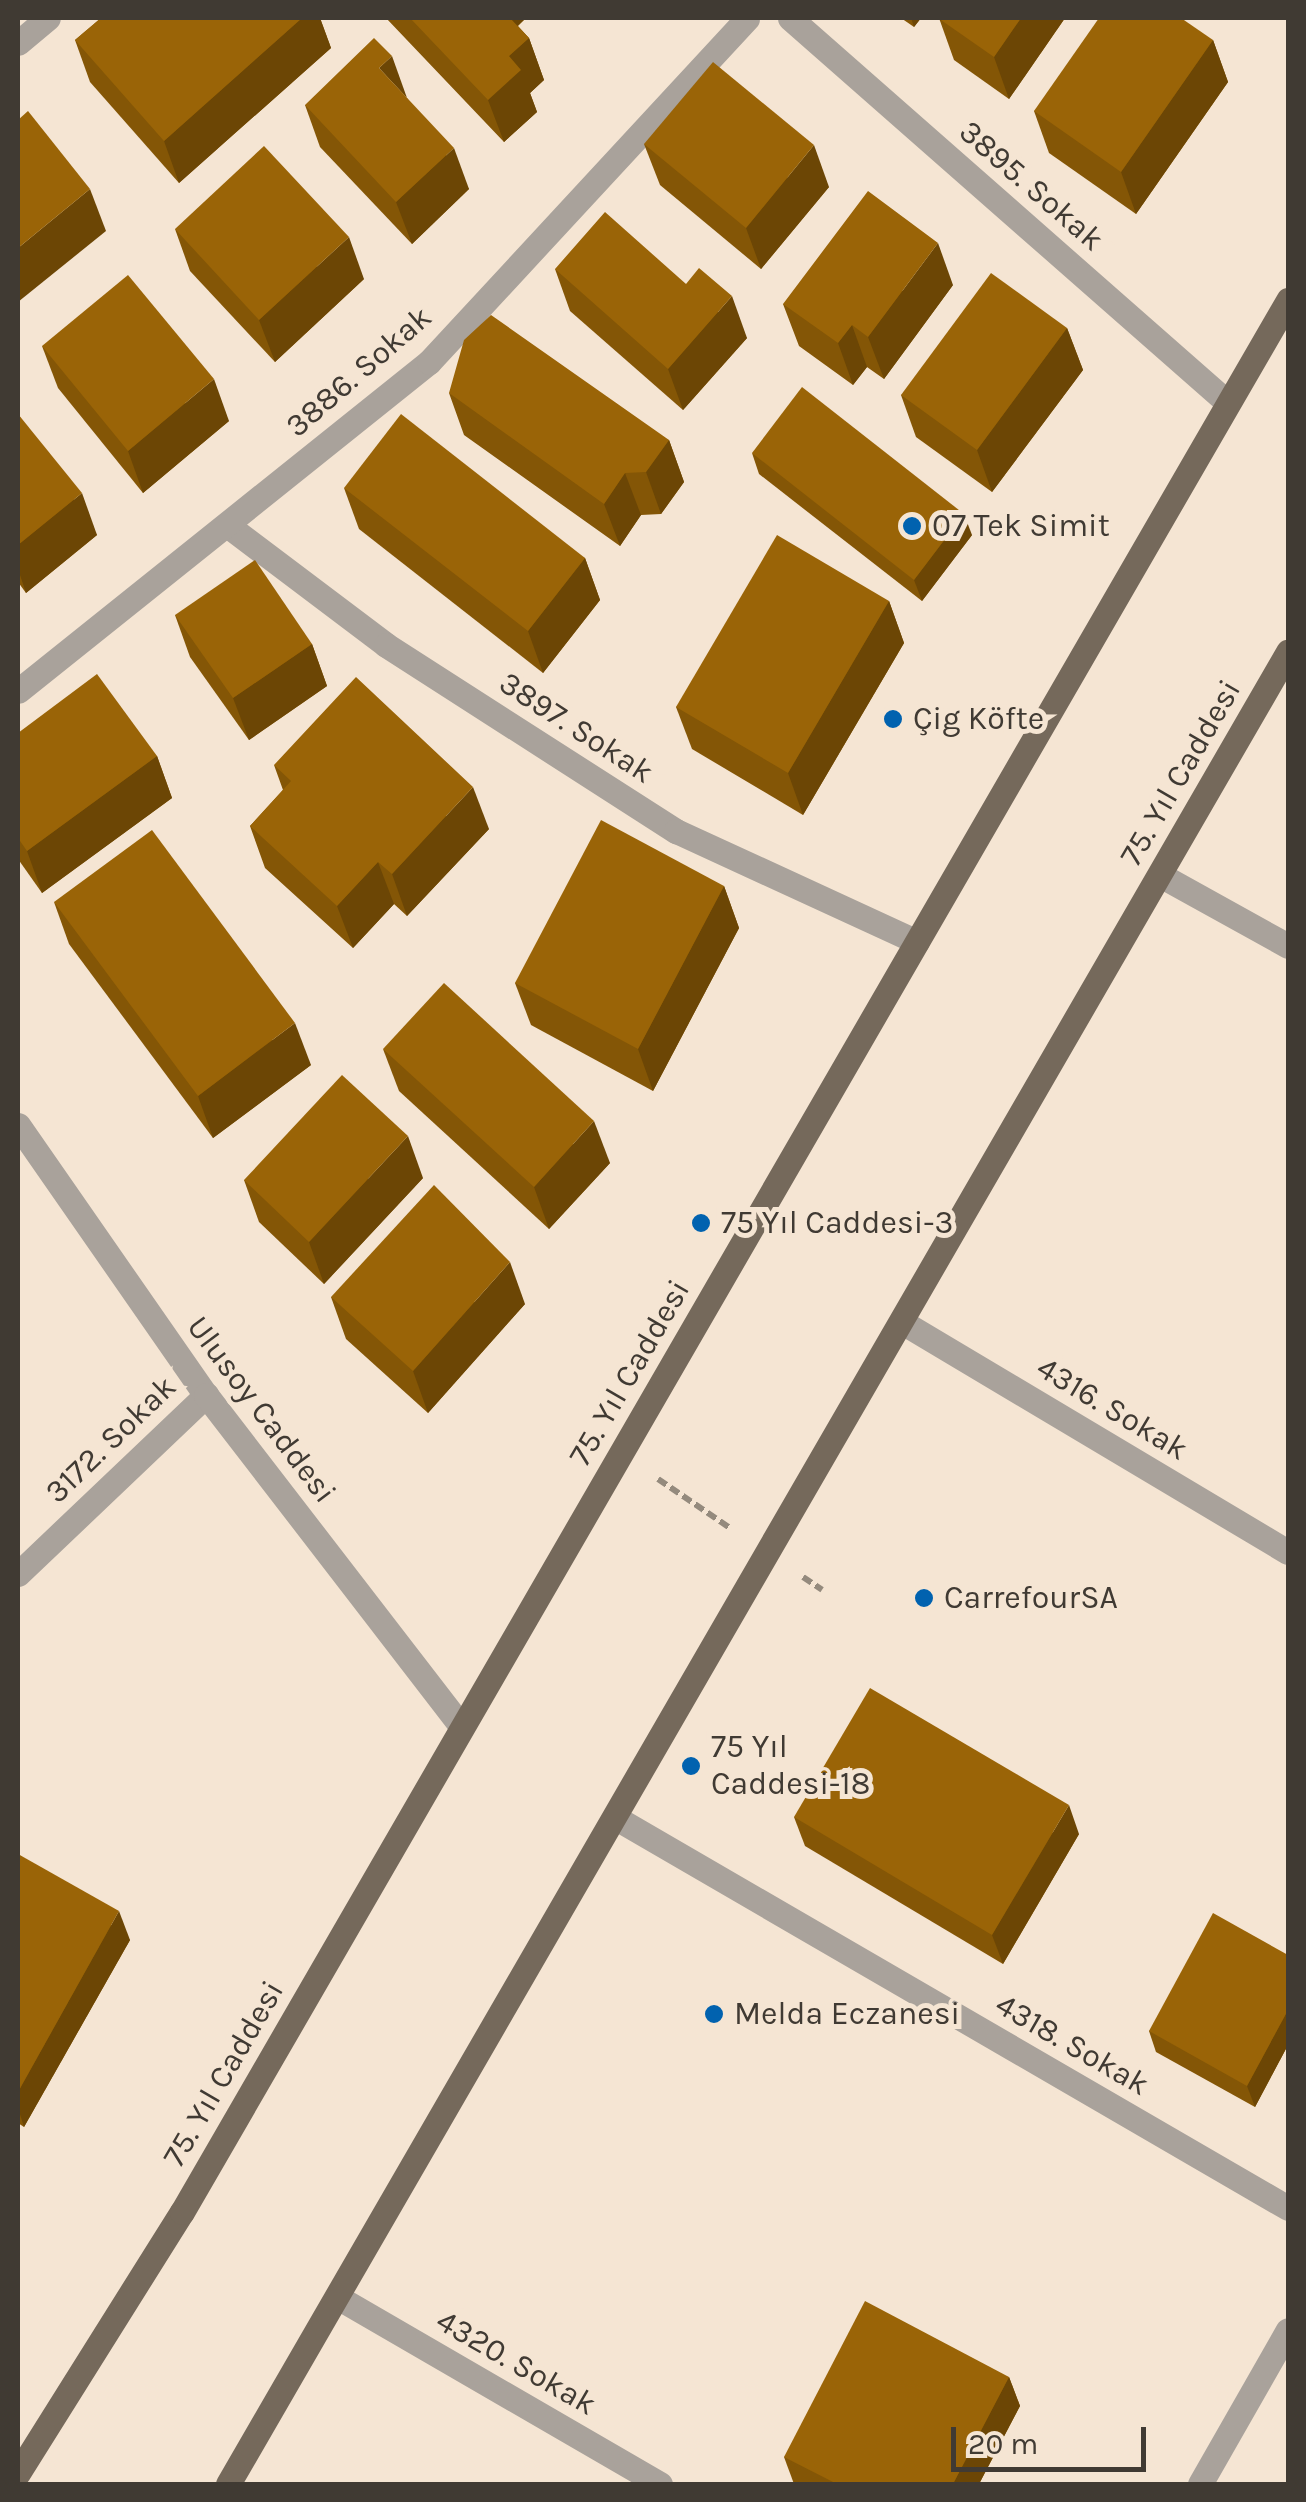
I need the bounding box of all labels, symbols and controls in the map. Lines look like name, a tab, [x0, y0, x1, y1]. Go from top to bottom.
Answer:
street label: 3895. Sokak	[951, 113, 1111, 259]
street label: 3886. Sokak	[278, 298, 440, 446]
place label: 07 Tek Simit	[932, 507, 1110, 545]
marker: 07 Tek Simit	[901, 515, 923, 537]
street label: 3897. Sokak	[492, 664, 660, 792]
street label: 75. Yıl Caddesi	[1112, 673, 1250, 873]
place label: Çig Köfte	[913, 700, 1044, 738]
marker: Çig Köfte	[882, 708, 904, 730]
place label: 75 Yıl Caddesi-3	[721, 1204, 953, 1242]
marker: 75 Yıl Caddesi-3	[690, 1212, 712, 1234]
street label: 75. Yıl Caddesi	[561, 1273, 699, 1473]
street label: Ulusoy Caddesi	[178, 1309, 344, 1511]
street label: 4316. Sokak	[1029, 1349, 1195, 1469]
street label: 3172. Sokak	[38, 1368, 184, 1512]
place label: CarrefourSA	[944, 1579, 1118, 1617]
marker: CarrefourSA	[913, 1587, 935, 1609]
place label: 75 Yıl Caddesi-18	[711, 1729, 870, 1804]
marker: 75 Yıl Caddesi-18	[680, 1755, 702, 1777]
street label: 75. Yıl Caddesi	[155, 1974, 293, 2174]
street label: 4318. Sokak	[988, 1986, 1156, 2104]
place label: Melda Eczanesi	[734, 1995, 960, 2033]
marker: Melda Eczanesi	[703, 2003, 725, 2025]
street label: 4320. Sokak	[429, 2302, 603, 2424]
scale bar	[956, 2407, 1151, 2469]
text: 20 m	[968, 2426, 1038, 2462]

